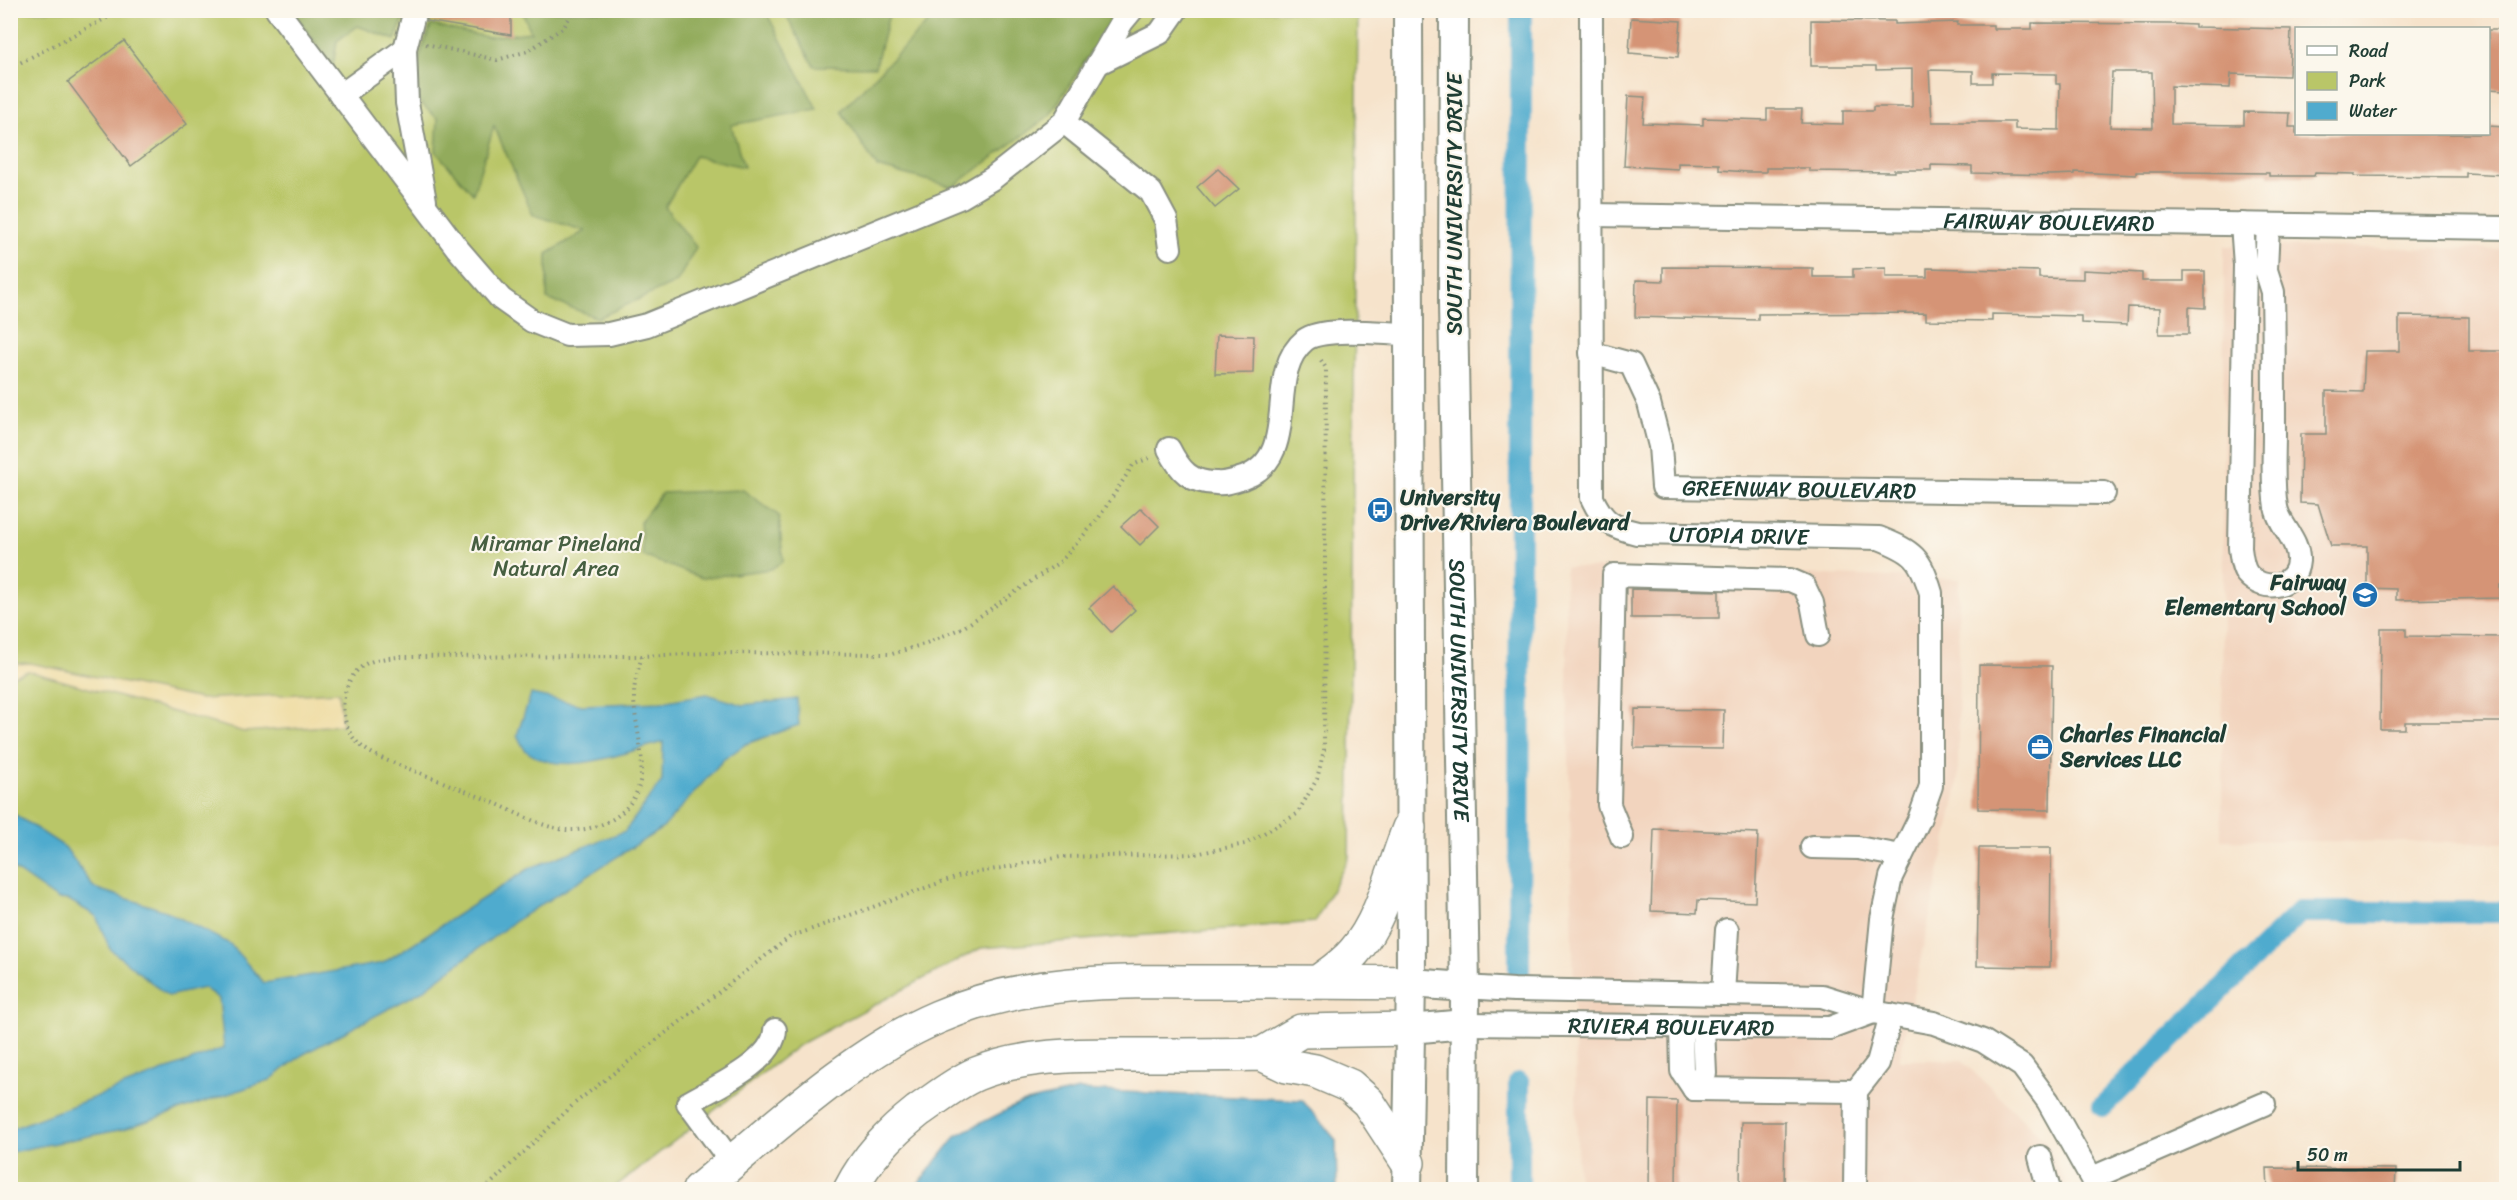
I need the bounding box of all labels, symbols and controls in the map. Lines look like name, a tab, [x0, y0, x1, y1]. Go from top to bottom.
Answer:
legend	[2295, 27, 2490, 135]
text: Road	[2349, 35, 2389, 67]
text: Park	[2349, 65, 2386, 97]
street label: SOUTH UNIVERSITY DRIVE	[1435, 71, 1474, 335]
text: Water	[2349, 95, 2398, 127]
street label: FAIRWAY BOULEVARD	[1943, 201, 2154, 243]
street label: GREENWAY BOULEVARD	[1682, 468, 1917, 510]
place label: University Drive/Riviera Boulevard	[1400, 478, 1632, 542]
bus stop icon: University Drive/Riviera Boulevard	[1365, 495, 1395, 525]
street label: UTOPIA DRIVE	[1669, 514, 1811, 556]
park label: Miramar Pineland Natural Area	[471, 524, 643, 588]
street label: SOUTH UNIVERSITY DRIVE	[1438, 558, 1482, 823]
place label: Fairway Elementary School	[2164, 563, 2347, 627]
school or university icon: Fairway Elementary School	[2350, 580, 2380, 610]
place label: Charles Financial Services LLC	[2059, 715, 2228, 779]
office icon: Charles Financial Services LLC	[2025, 732, 2055, 762]
street label: RIVIERA BOULEVARD	[1568, 1006, 1774, 1047]
scale bar	[2298, 1134, 2460, 1172]
text: 50 m	[2307, 1139, 2348, 1171]

